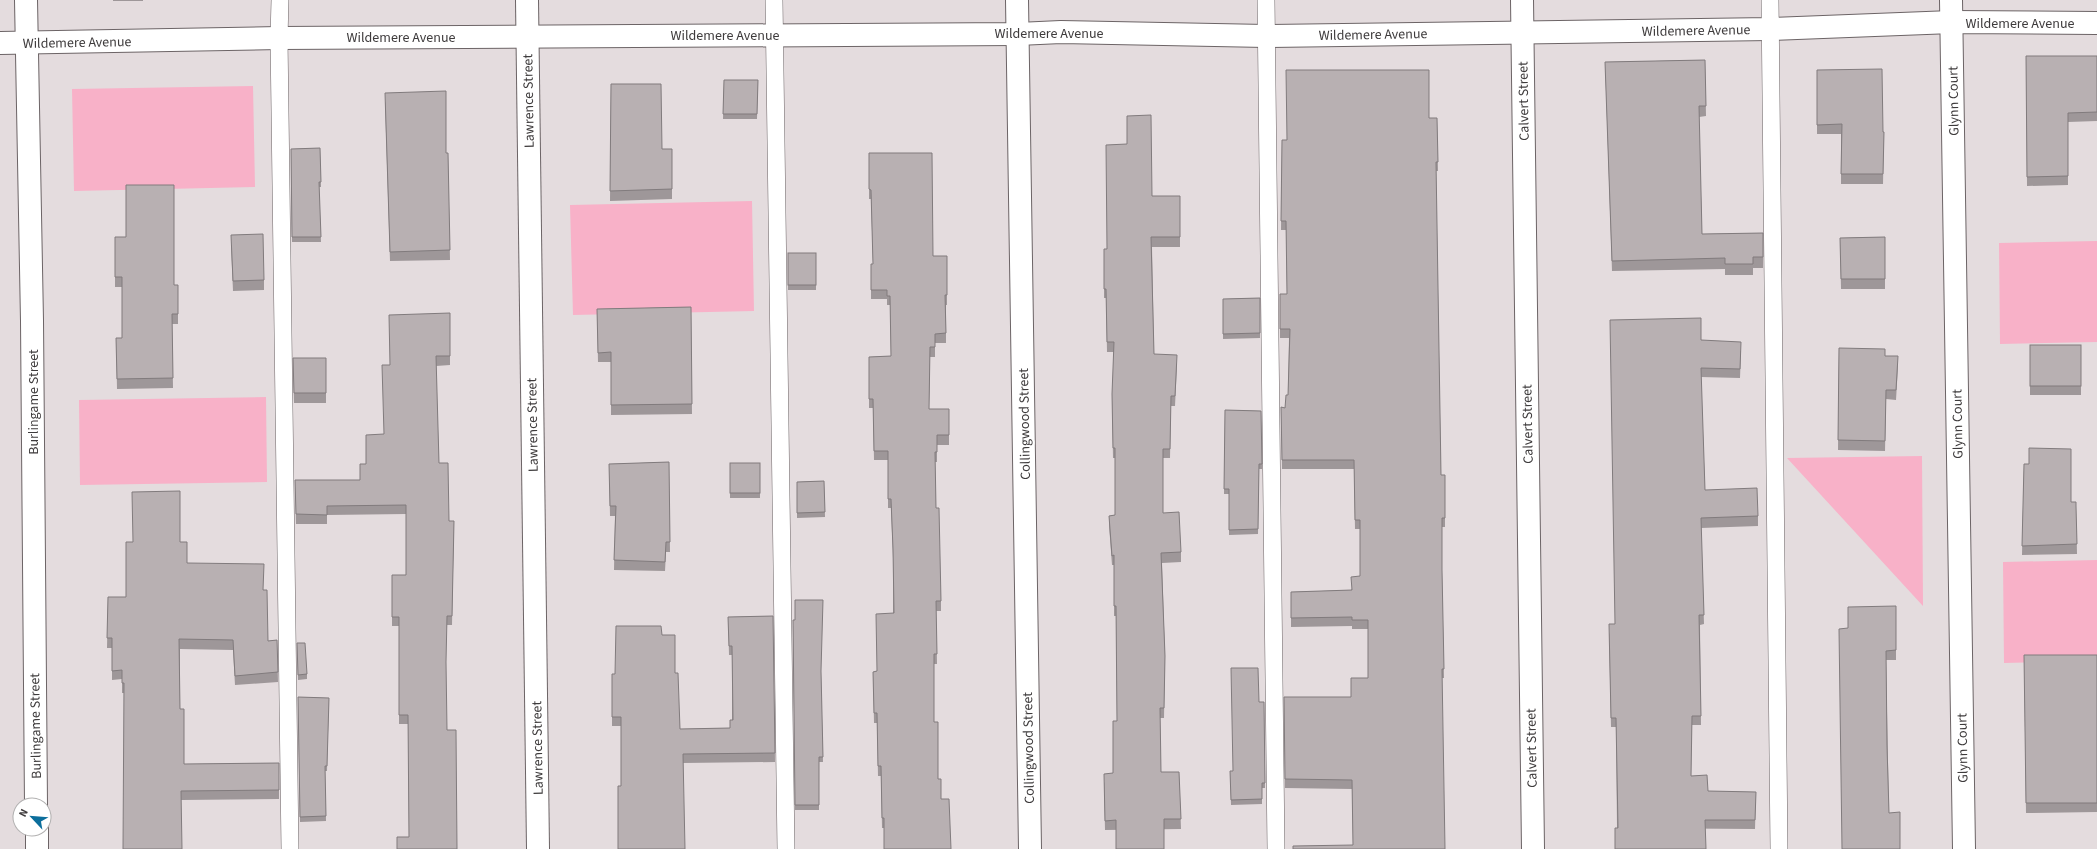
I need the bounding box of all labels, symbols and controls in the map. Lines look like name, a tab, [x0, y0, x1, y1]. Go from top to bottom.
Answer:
street label: Wildemere Avenue	[1966, 14, 2074, 34]
street label: Wildemere Avenue	[1641, 20, 1751, 42]
street label: Wildemere Avenue	[995, 24, 1103, 44]
street label: Wildemere Avenue	[1318, 24, 1428, 46]
street label: Wildemere Avenue	[671, 26, 779, 46]
street label: Wildemere Avenue	[347, 28, 455, 48]
street label: Wildemere Avenue	[22, 32, 132, 54]
street label: Lawrence Street	[518, 53, 540, 148]
street label: Calvert Street	[1513, 61, 1535, 141]
street label: Glynn Court	[1943, 66, 1965, 136]
street label: Burlingame Street	[24, 349, 44, 455]
street label: Collingwood Street	[1014, 368, 1036, 480]
street label: Lawrence Street	[522, 377, 544, 472]
street label: Calvert Street	[1517, 384, 1539, 464]
street label: Glynn Court	[1947, 389, 1969, 459]
street label: Burlingame Street	[25, 673, 47, 779]
street label: Collingwood Street	[1018, 692, 1040, 804]
street label: Lawrence Street	[527, 700, 549, 795]
street label: Calvert Street	[1521, 708, 1543, 788]
street label: Glynn Court	[1952, 713, 1974, 783]
north arrow	[12, 797, 52, 837]
text: N	[15, 806, 32, 819]

